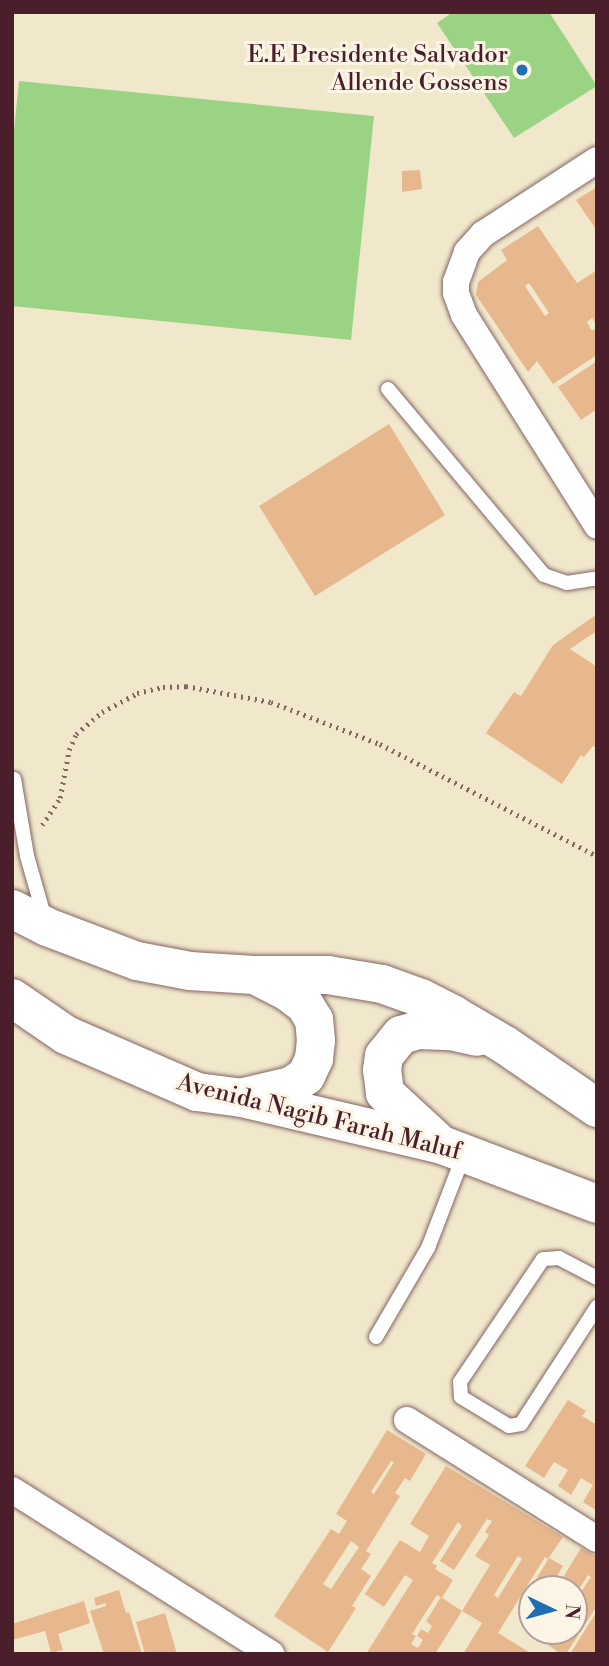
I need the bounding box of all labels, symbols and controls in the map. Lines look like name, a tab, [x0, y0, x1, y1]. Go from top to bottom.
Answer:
place label: E.E Presidente Salvador Allende Gossens	[247, 42, 508, 98]
marker: E.E Presidente Salvador Allende Gossens	[514, 62, 530, 78]
street label: Avenida Nagib Farah Maluf	[174, 1069, 464, 1167]
north arrow	[518, 1575, 588, 1645]
text: N	[559, 1603, 585, 1620]

